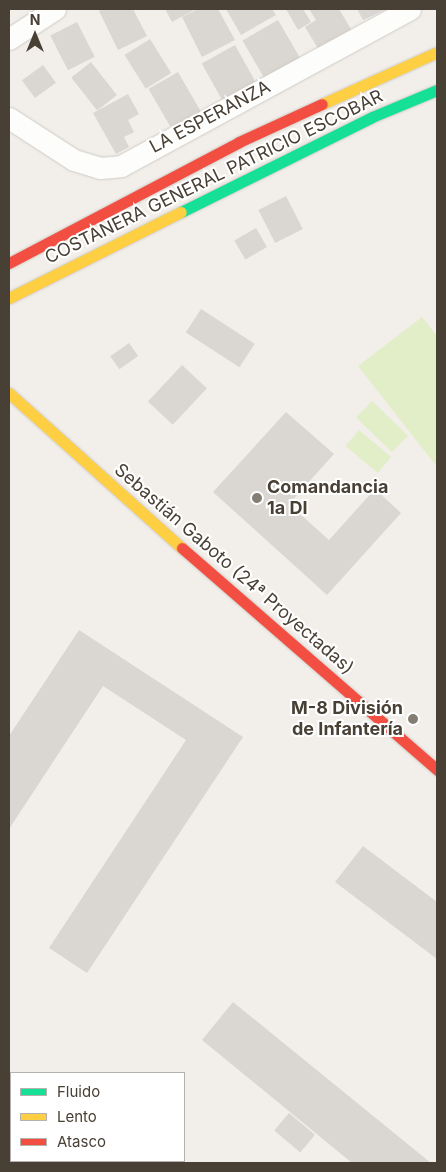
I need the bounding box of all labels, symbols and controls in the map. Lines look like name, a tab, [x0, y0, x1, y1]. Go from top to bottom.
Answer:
north arrow	[10, 10, 60, 60]
text: N	[30, 11, 40, 28]
street label: LA ESPERANZA	[146, 76, 274, 158]
street label: COSTANERA GENERAL PATRICIO ESCOBAR	[42, 85, 386, 269]
street label: Sebastián Gaboto (24ª Proyectadas)	[110, 459, 358, 679]
place label: Comandancia 1a DI	[267, 477, 388, 520]
marker: Comandancia 1a DI	[251, 492, 263, 504]
place label: M-8 División de Infantería	[291, 698, 403, 741]
marker: M-8 División de Infantería	[407, 713, 419, 725]
legend	[10, 1072, 185, 1162]
text: Fluido	[57, 1082, 100, 1101]
text: Lento	[57, 1107, 97, 1126]
text: Atasco	[57, 1132, 106, 1151]

